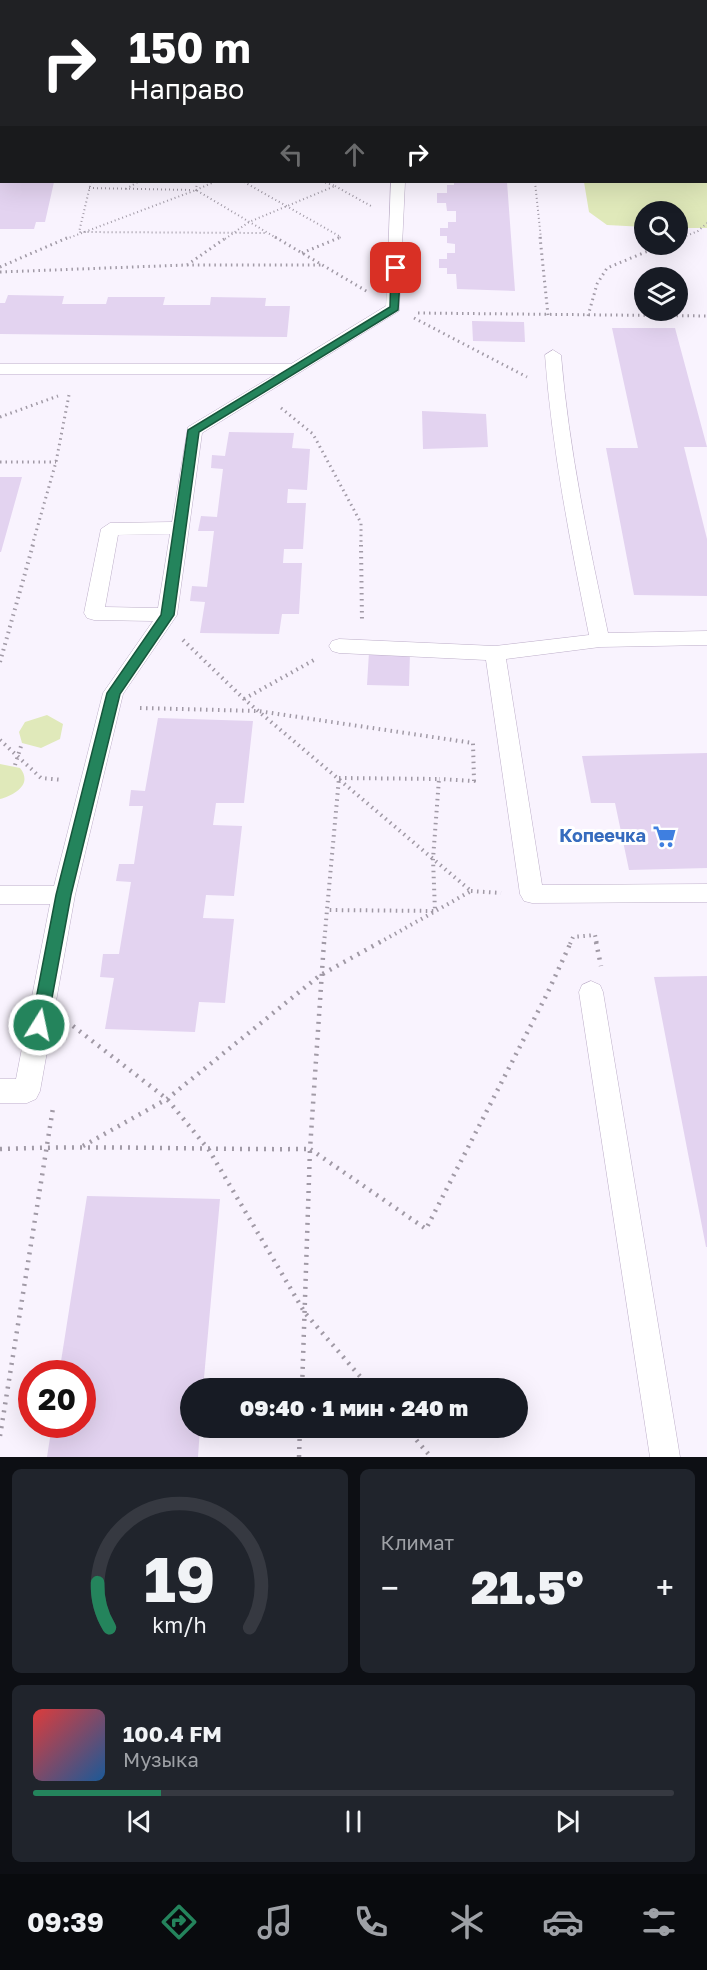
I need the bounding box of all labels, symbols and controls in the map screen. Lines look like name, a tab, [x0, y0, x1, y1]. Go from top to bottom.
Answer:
text: 150 m	[129, 22, 251, 72]
icon: right	[30, 24, 108, 102]
text: Направо	[129, 73, 244, 105]
icon: left	[275, 138, 308, 171]
icon: ahead	[338, 138, 371, 171]
icon: right	[401, 138, 434, 171]
map controls	[634, 201, 688, 321]
button: search	[634, 201, 688, 255]
pin	[370, 242, 421, 293]
icon: arrive	[379, 251, 412, 284]
button: layers	[634, 267, 688, 321]
supermarket icon: Копеечка	[651, 823, 677, 849]
place label: Копеечка	[559, 824, 646, 846]
position arrow	[7, 993, 71, 1057]
speed limit sign: 20	[18, 1360, 96, 1438]
text: 09:40 · 1 мин · 240 m	[240, 1394, 468, 1421]
text: Климат	[381, 1530, 454, 1554]
text: 19	[144, 1541, 216, 1616]
text: 21.5°	[471, 1560, 583, 1614]
text: −	[381, 1568, 399, 1607]
text: +	[656, 1568, 674, 1607]
text: km/h	[152, 1612, 207, 1638]
text: 100.4 FM	[123, 1720, 222, 1747]
text: Музыка	[123, 1747, 199, 1771]
icon: previous	[123, 1805, 156, 1838]
icon: pause	[337, 1805, 370, 1838]
icon: next	[551, 1805, 584, 1838]
icon: directions	[158, 1901, 200, 1943]
icon: music	[254, 1901, 296, 1943]
icon: phone	[350, 1901, 392, 1943]
icon: climate	[446, 1901, 488, 1943]
icon: car	[542, 1901, 584, 1943]
icon: filters	[638, 1901, 680, 1943]
text: 09:39	[27, 1906, 104, 1938]

